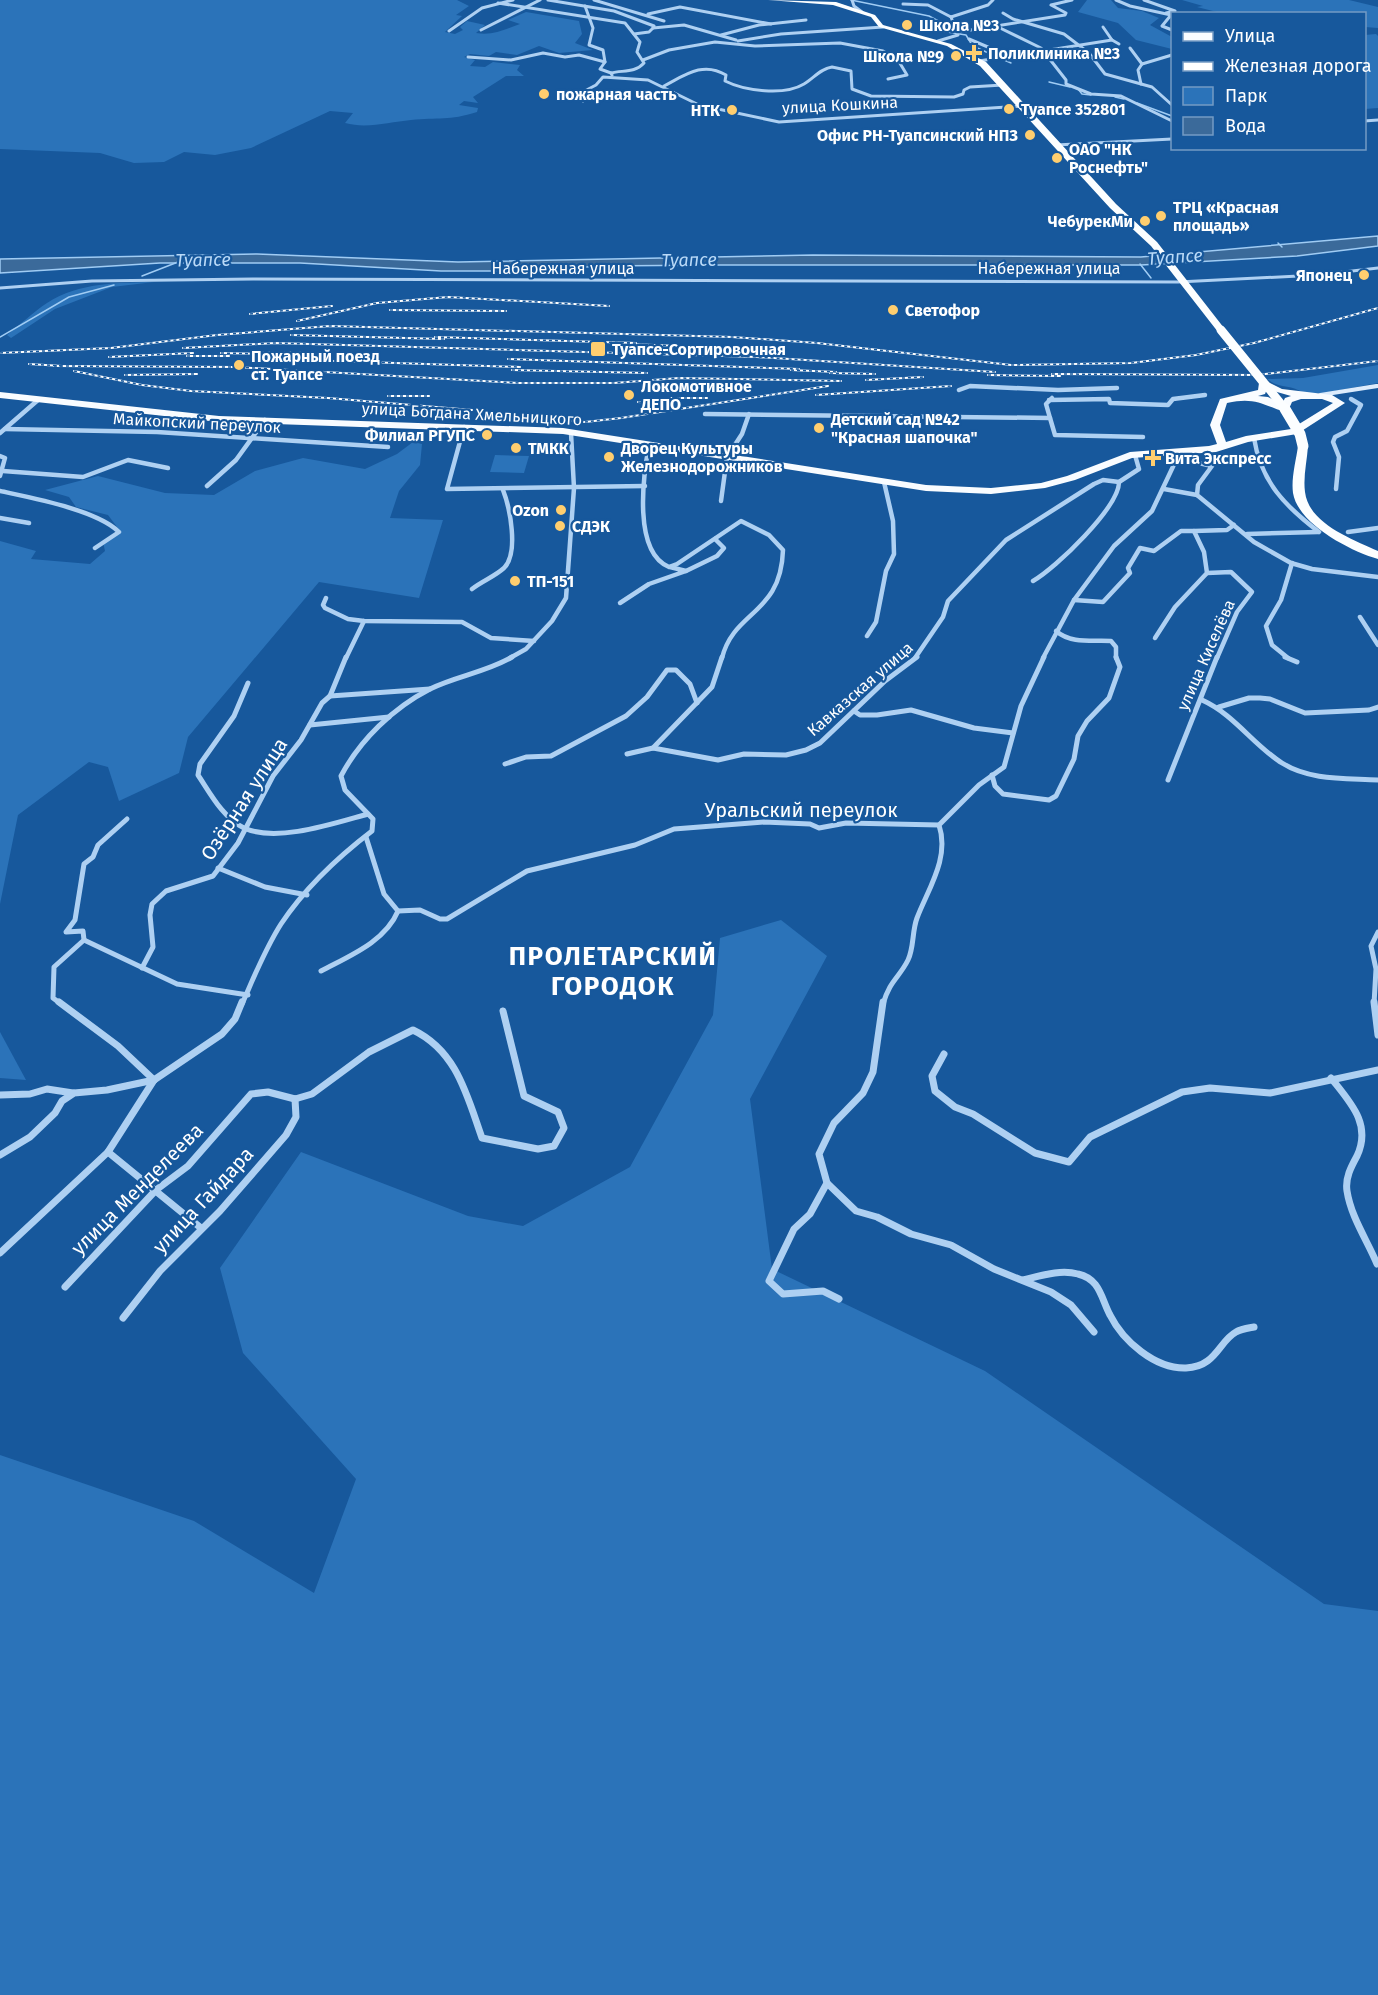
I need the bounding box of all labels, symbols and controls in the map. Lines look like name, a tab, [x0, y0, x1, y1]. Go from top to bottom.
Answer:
legend	[1171, 12, 1366, 150]
place label: Школа №3	[919, 16, 999, 35]
marker: Школа №3	[900, 18, 914, 32]
text: Улица	[1225, 25, 1275, 47]
marker: Поликлиника №3	[965, 44, 983, 62]
place label: Поликлиника №3	[988, 44, 1120, 63]
place label: Школа №9	[863, 47, 944, 66]
marker: Школа №9	[949, 49, 963, 63]
text: Железная дорога	[1225, 55, 1372, 77]
place label: пожарная часть	[556, 85, 677, 104]
text: Парк	[1225, 85, 1268, 107]
marker: пожарная часть	[537, 87, 551, 101]
street label: улица Кошкина	[781, 92, 899, 118]
place label: Туапсе 352801	[1021, 100, 1126, 119]
place label: НТК	[691, 101, 721, 120]
marker: Туапсе 352801	[1002, 102, 1016, 116]
marker: НТК	[725, 103, 739, 117]
text: Вода	[1225, 115, 1266, 137]
place label: Офис РН-Туапсинский НПЗ	[817, 126, 1018, 145]
marker: Офис РН-Туапсинский НПЗ	[1023, 128, 1037, 142]
place label: ОАО "НК Роснефть"	[1069, 140, 1148, 177]
marker: ОАО "НК Роснефть"	[1050, 151, 1064, 165]
place label: ТРЦ «Красная площадь»	[1173, 198, 1279, 235]
marker: ТРЦ «Красная площадь»	[1154, 209, 1168, 223]
place label: ЧебурекМи	[1048, 212, 1133, 231]
marker: ЧебурекМи	[1138, 214, 1152, 228]
water label: Туапсе	[1147, 244, 1203, 270]
water label: Туапсе	[175, 249, 231, 271]
water label: Туапсе	[661, 249, 717, 271]
street label: Набережная улица	[492, 259, 634, 278]
street label: Набережная улица	[978, 259, 1120, 278]
place label: Японец	[1296, 266, 1352, 285]
marker: Японец	[1357, 268, 1371, 282]
place label: Светофор	[905, 301, 980, 320]
marker: Светофор	[886, 303, 900, 317]
marker: Туапсе-Сортировочная	[589, 340, 607, 358]
place label: Туапсе-Сортировочная	[612, 340, 786, 359]
place label: Пожарный поезд ст. Туапсе	[251, 347, 380, 384]
marker: Пожарный поезд ст. Туапсе	[232, 358, 246, 372]
place label: Локомотивное ДЕПО	[640, 377, 752, 414]
marker: Локомотивное ДЕПО	[622, 388, 636, 402]
street label: улица Богдана Хмельницкого	[361, 399, 583, 429]
street label: Майкопский переулок	[113, 409, 282, 437]
place label: Детский сад №42 "Красная шапочка"	[830, 410, 978, 447]
marker: Детский сад №42 "Красная шапочка"	[812, 421, 826, 435]
place label: Филиал РГУПС	[365, 426, 476, 445]
marker: Филиал РГУПС	[480, 428, 494, 442]
place label: ТМКК	[528, 439, 570, 458]
place label: Дворец Культуры Железнодорожников	[620, 439, 783, 476]
marker: ТМКК	[509, 441, 523, 455]
place label: Вита Экспресс	[1165, 449, 1272, 468]
marker: Дворец Культуры Железнодорожников	[602, 450, 616, 464]
marker: Вита Экспресс	[1146, 451, 1160, 465]
place label: Ozon	[512, 501, 549, 520]
marker: Ozon	[554, 503, 568, 517]
place label: СДЭК	[572, 517, 611, 536]
marker: СДЭК	[553, 519, 567, 533]
place label: ТП-151	[527, 572, 574, 591]
marker: ТП-151	[508, 574, 522, 588]
street label: улица Киселёва	[1173, 597, 1239, 713]
street label: Кавказская улица	[803, 638, 917, 740]
street label: Озёрная улица	[196, 733, 292, 865]
street label: Уральский переулок	[704, 798, 898, 822]
district label: ПРОЛЕТАРСКИЙ ГОРОДОК	[509, 941, 717, 1002]
street label: улица Менделеева	[66, 1118, 208, 1260]
street label: улица Гайдара	[148, 1142, 258, 1258]

